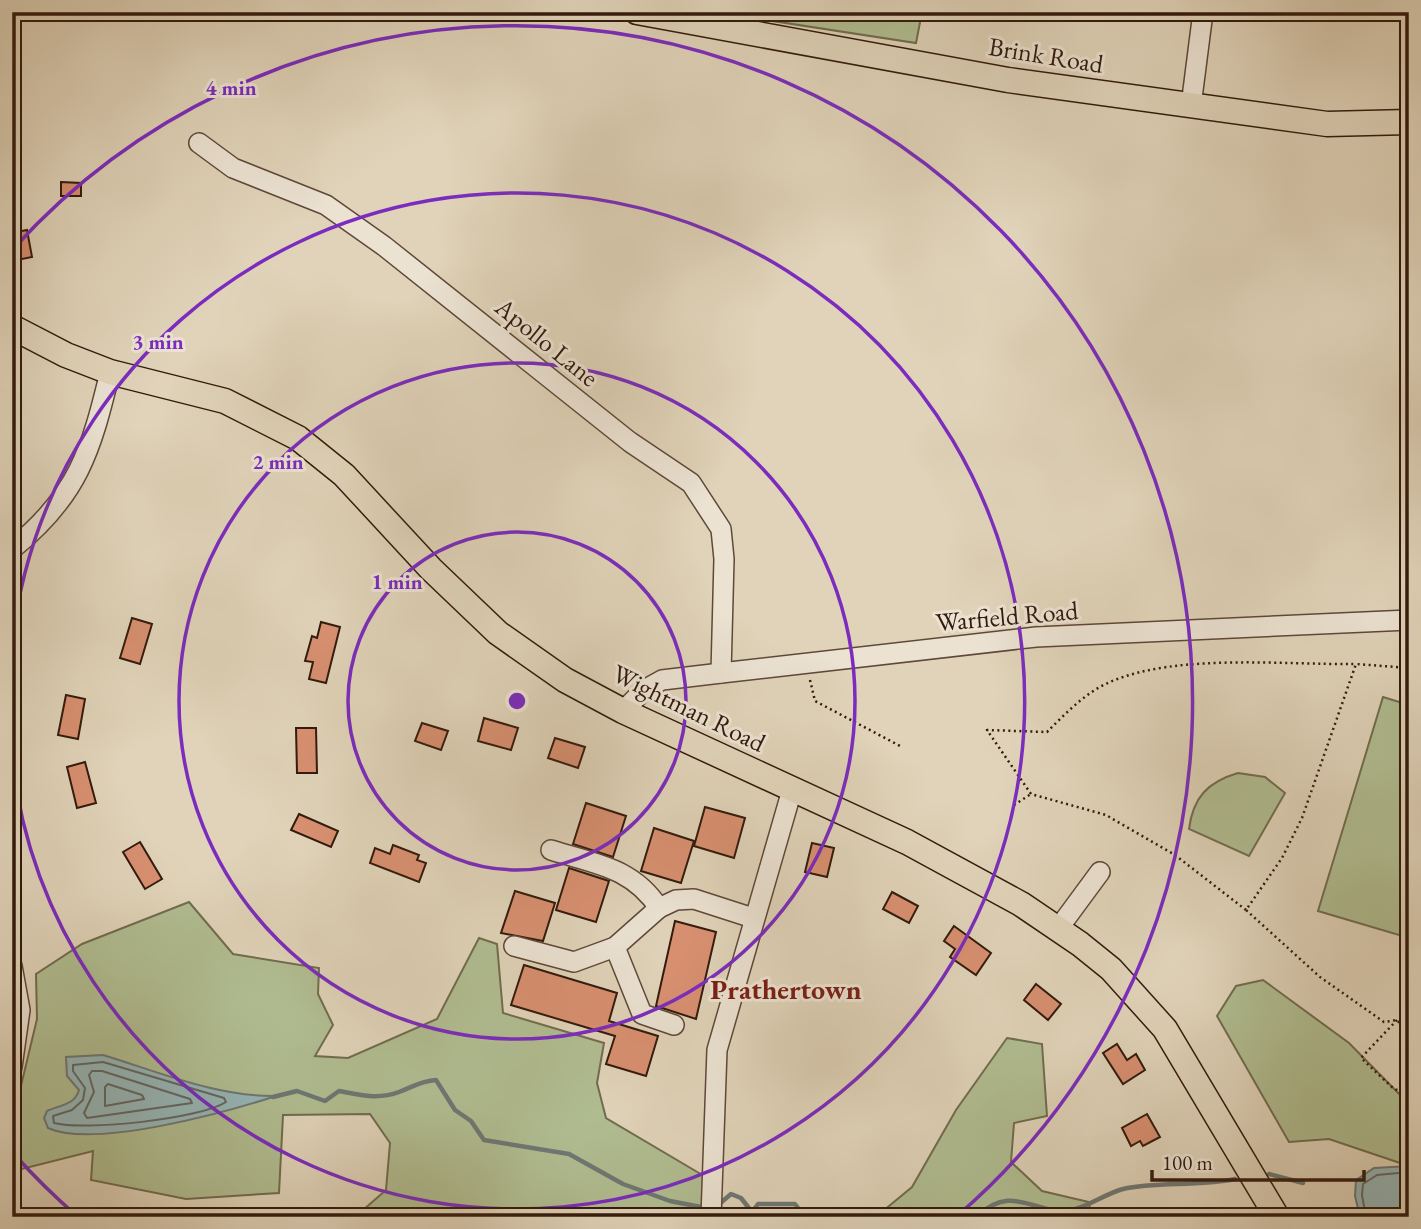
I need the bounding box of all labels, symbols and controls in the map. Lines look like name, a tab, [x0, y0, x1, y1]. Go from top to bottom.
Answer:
street label: Brink Road	[986, 29, 1107, 81]
text: 4 min	[205, 74, 257, 101]
street label: Apollo Lane	[487, 289, 606, 394]
text: 3 min	[132, 328, 184, 355]
text: 2 min	[252, 448, 304, 475]
text: 1 min	[371, 568, 423, 595]
street label: Warfield Road	[934, 593, 1080, 639]
street label: Wightman Road	[607, 656, 772, 760]
centre of rings	[505, 689, 529, 713]
district label: Prathertown	[710, 971, 862, 1007]
scale bar	[1152, 1138, 1363, 1182]
text: 100 m	[1162, 1149, 1213, 1176]

